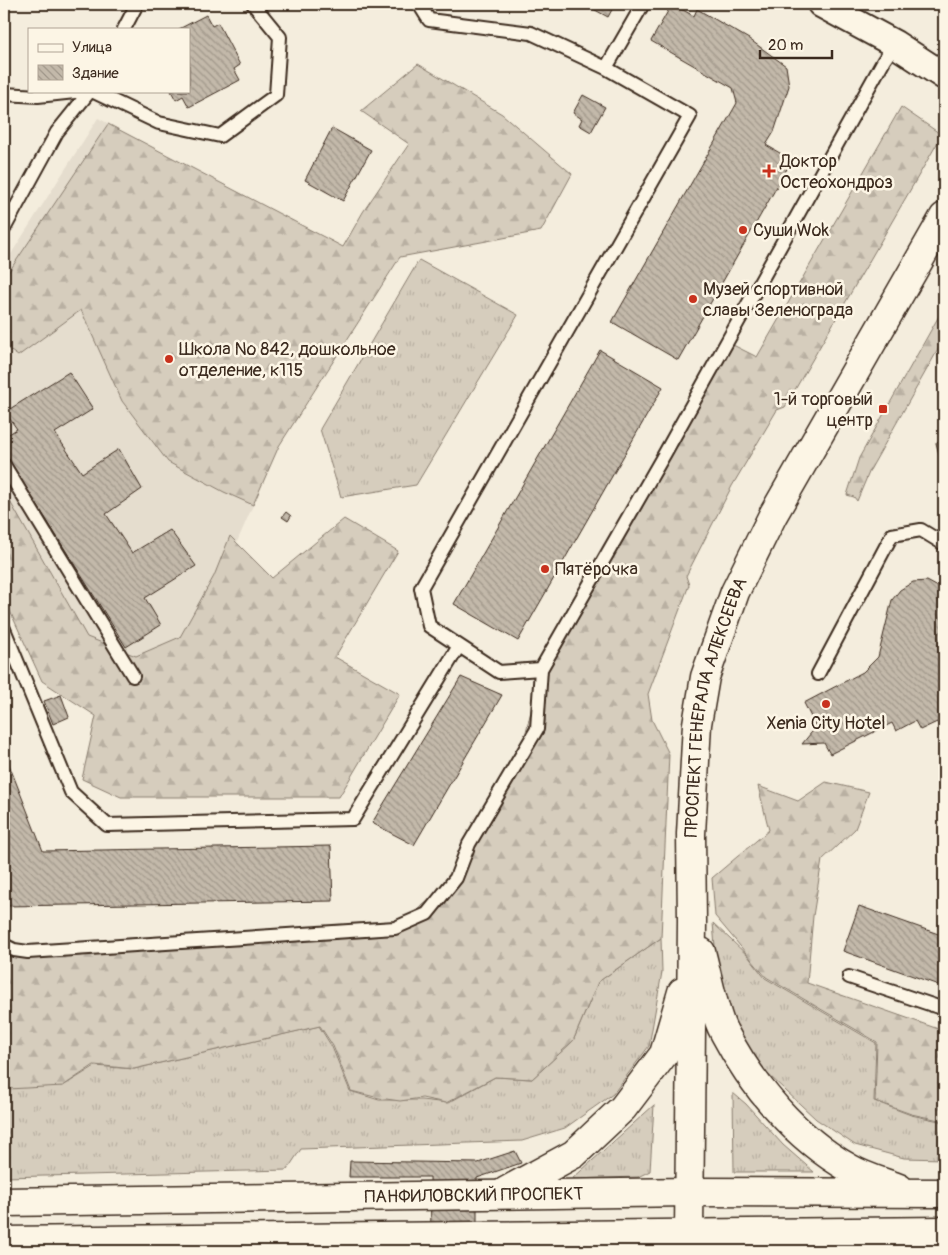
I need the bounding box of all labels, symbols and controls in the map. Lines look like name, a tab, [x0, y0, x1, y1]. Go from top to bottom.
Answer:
legend	[28, 28, 190, 92]
scale bar	[760, 28, 833, 60]
text: 20 m	[768, 36, 803, 55]
text: Улица	[72, 38, 112, 57]
text: Здание	[72, 64, 119, 83]
place label: Доктор Остеохондроз	[779, 150, 893, 194]
marker: Доктор Остеохондроз	[762, 164, 776, 178]
place label: Суши Wok	[753, 219, 829, 242]
marker: Суши Wok	[737, 224, 749, 236]
place label: Музей спортивной славы Зеленограда	[703, 278, 853, 322]
marker: Музей спортивной славы Зеленограда	[687, 293, 699, 305]
place label: Школа № 842, дошкольное отделение, к115	[179, 338, 396, 382]
marker: Школа № 842, дошкольное отделение, к115	[163, 353, 175, 365]
place label: 1-й торговый центр	[774, 388, 873, 432]
marker: 1-й торговый центр	[877, 403, 889, 415]
place label: Пятёрочка	[555, 558, 638, 581]
marker: Пятёрочка	[539, 563, 551, 575]
street label: ПРОСПЕКТ ГЕНЕРАЛА АЛЕКСЕЕВА	[679, 573, 752, 838]
marker: Xenia City Hotel	[820, 698, 832, 710]
place label: Xenia City Hotel	[766, 712, 886, 735]
street label: ПАНФИЛОВСКИЙ ПРОСПЕКТ	[364, 1182, 584, 1208]

